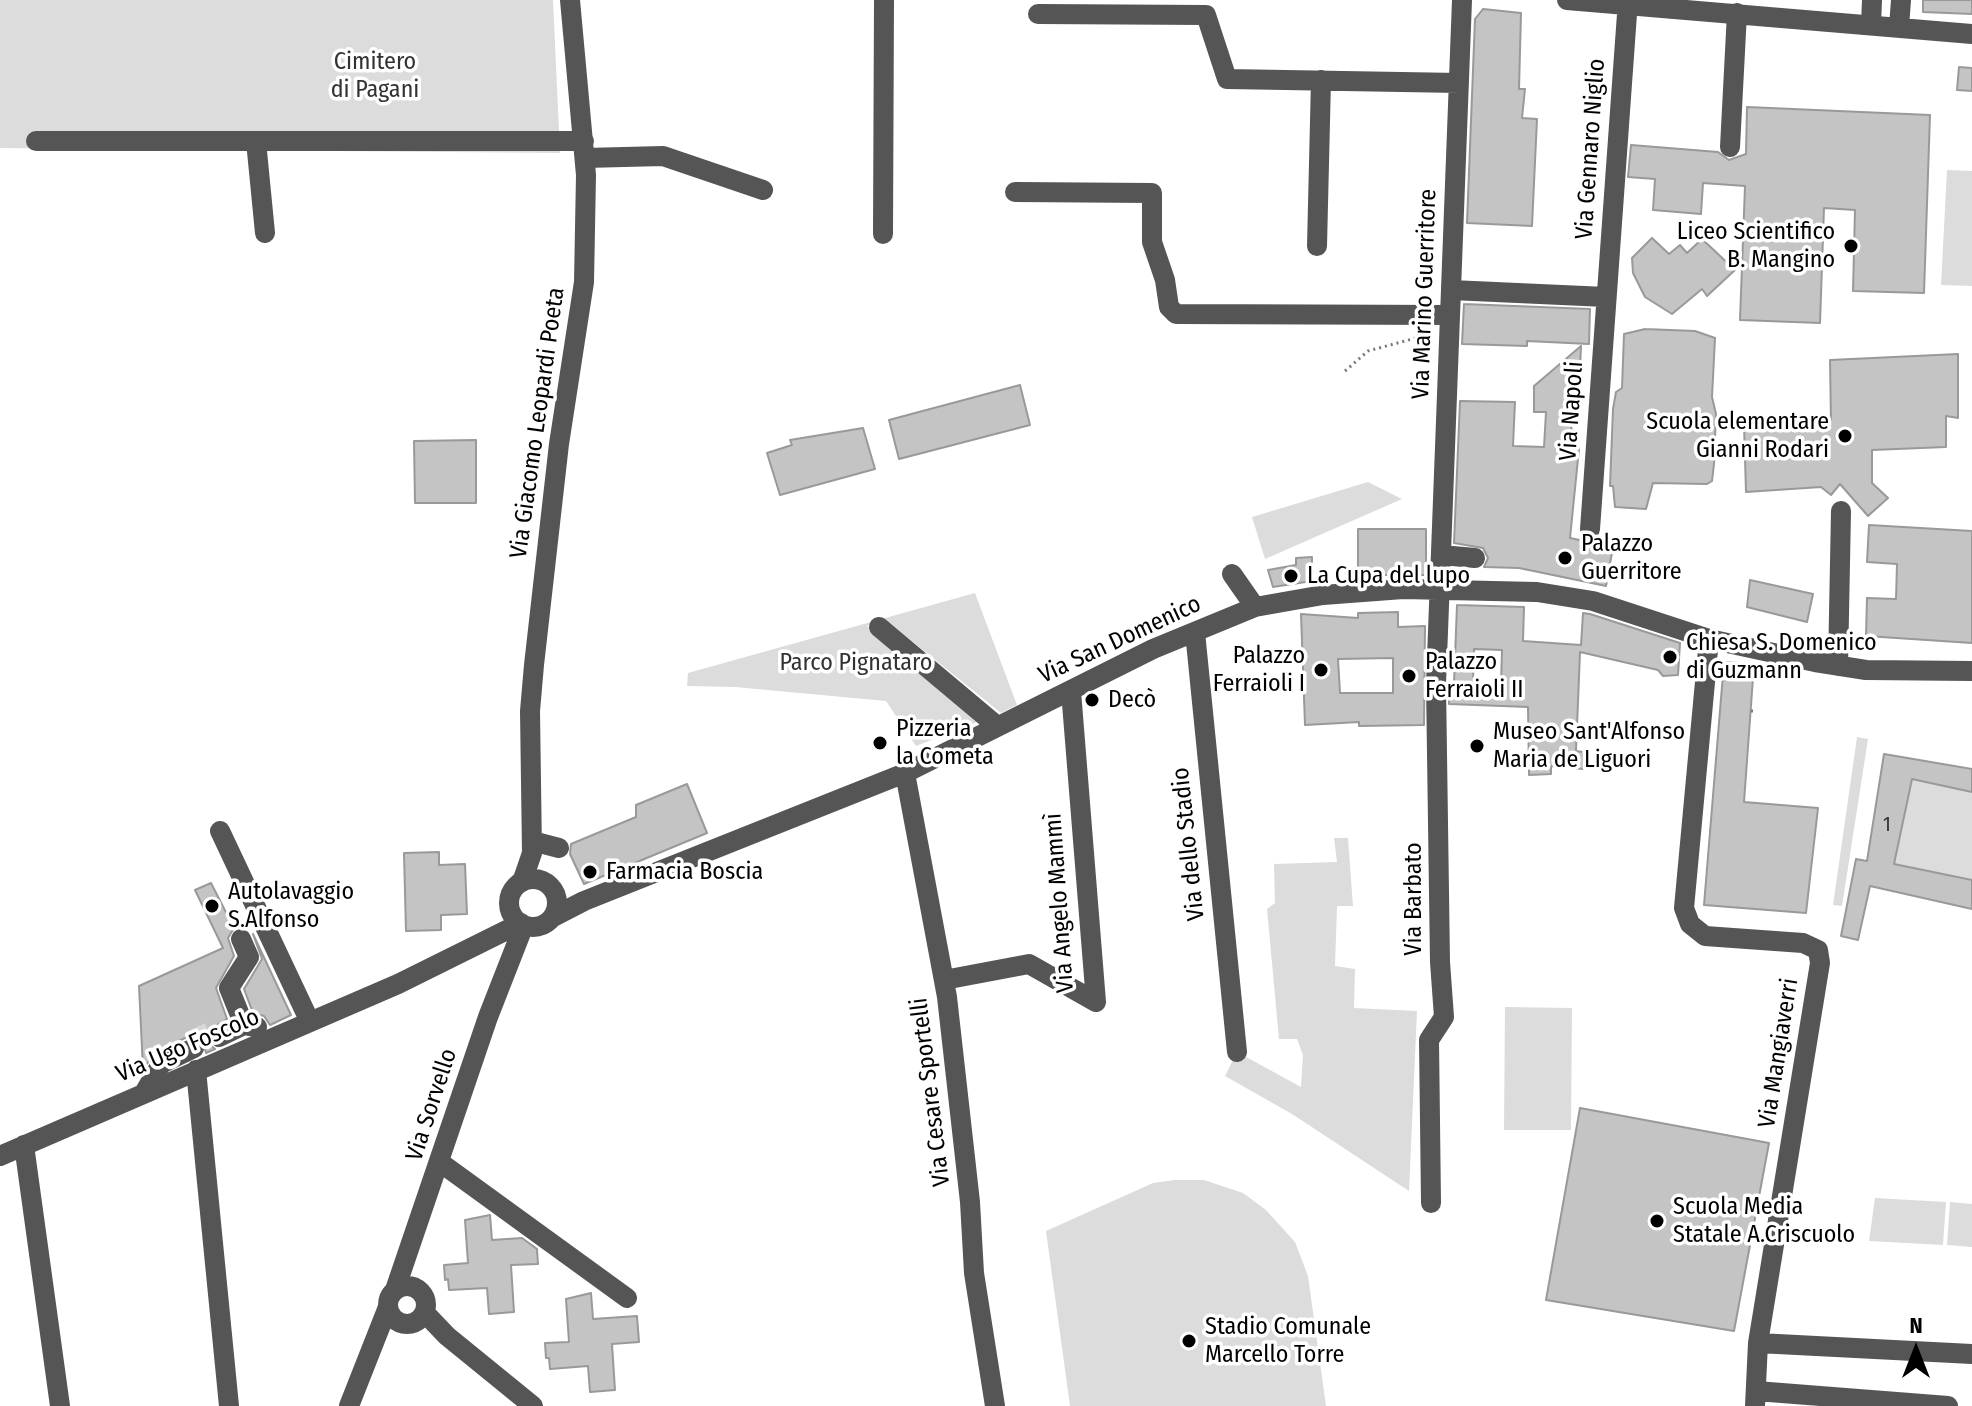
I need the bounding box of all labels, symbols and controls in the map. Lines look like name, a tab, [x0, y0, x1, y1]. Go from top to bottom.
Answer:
park label: Cimitero di Pagani	[331, 48, 419, 104]
street label: Via Gennaro Niglio	[1570, 58, 1612, 240]
street label: Via Marino Guerritore	[1407, 188, 1443, 400]
place label: Liceo Scientifico B. Mangino	[1677, 218, 1835, 274]
marker: Liceo Scientifico B. Mangino	[1842, 237, 1860, 255]
street label: Via Giacomo Leopardi Poeta	[505, 286, 571, 560]
street label: Via Napoli	[1554, 360, 1590, 462]
place label: Scuola elementare Gianni Rodari	[1646, 408, 1829, 464]
marker: Scuola elementare Gianni Rodari	[1836, 427, 1854, 445]
place label: Palazzo Guerritore	[1581, 530, 1682, 586]
marker: Palazzo Guerritore	[1556, 549, 1574, 567]
place label: La Cupa del lupo	[1307, 562, 1470, 590]
marker: La Cupa del lupo	[1282, 567, 1300, 585]
street label: Via San Domenico	[1034, 590, 1206, 690]
place label: Chiesa S. Domenico di Guzmann	[1686, 629, 1877, 685]
place label: Palazzo Ferraioli I	[1213, 642, 1305, 698]
place label: Palazzo Ferraioli II	[1425, 648, 1524, 704]
marker: Chiesa S. Domenico di Guzmann	[1661, 648, 1679, 666]
park label: Parco Pignataro	[780, 649, 932, 677]
marker: Palazzo Ferraioli I	[1312, 661, 1330, 679]
marker: Palazzo Ferraioli II	[1400, 667, 1418, 685]
place label: Decò	[1108, 686, 1156, 714]
marker: Decò	[1083, 691, 1101, 709]
place label: Pizzeria la Cometa	[896, 715, 994, 771]
place label: Museo Sant'Alfonso Maria de Liguori	[1493, 718, 1685, 774]
marker: Pizzeria la Cometa	[871, 734, 889, 752]
marker: Museo Sant'Alfonso Maria de Liguori	[1468, 737, 1486, 755]
street label: Via dello Stadio	[1167, 766, 1211, 922]
street label: Via Angelo Mammì	[1039, 812, 1081, 994]
house number: 1	[1883, 813, 1891, 837]
street label: Via Barbato	[1400, 842, 1428, 956]
place label: Farmacia Boscia	[606, 858, 763, 886]
marker: Farmacia Boscia	[581, 863, 599, 881]
place label: Autolavaggio S.Alfonso	[228, 878, 354, 934]
marker: Autolavaggio S.Alfonso	[203, 897, 221, 915]
street label: Via Mangiaverri	[1753, 976, 1805, 1130]
street label: Via Cesare Sportelli	[905, 996, 957, 1188]
street label: Via Ugo Foscolo	[112, 1003, 264, 1089]
street label: Via Sorvello	[400, 1045, 464, 1165]
place label: Scuola Media Statale A.Criscuolo	[1673, 1193, 1855, 1249]
marker: Scuola Media Statale A.Criscuolo	[1648, 1212, 1666, 1230]
north arrow	[1876, 1310, 1956, 1390]
text: N	[1909, 1312, 1923, 1339]
place label: Stadio Comunale Marcello Torre	[1205, 1313, 1371, 1369]
marker: Stadio Comunale Marcello Torre	[1180, 1332, 1198, 1350]

